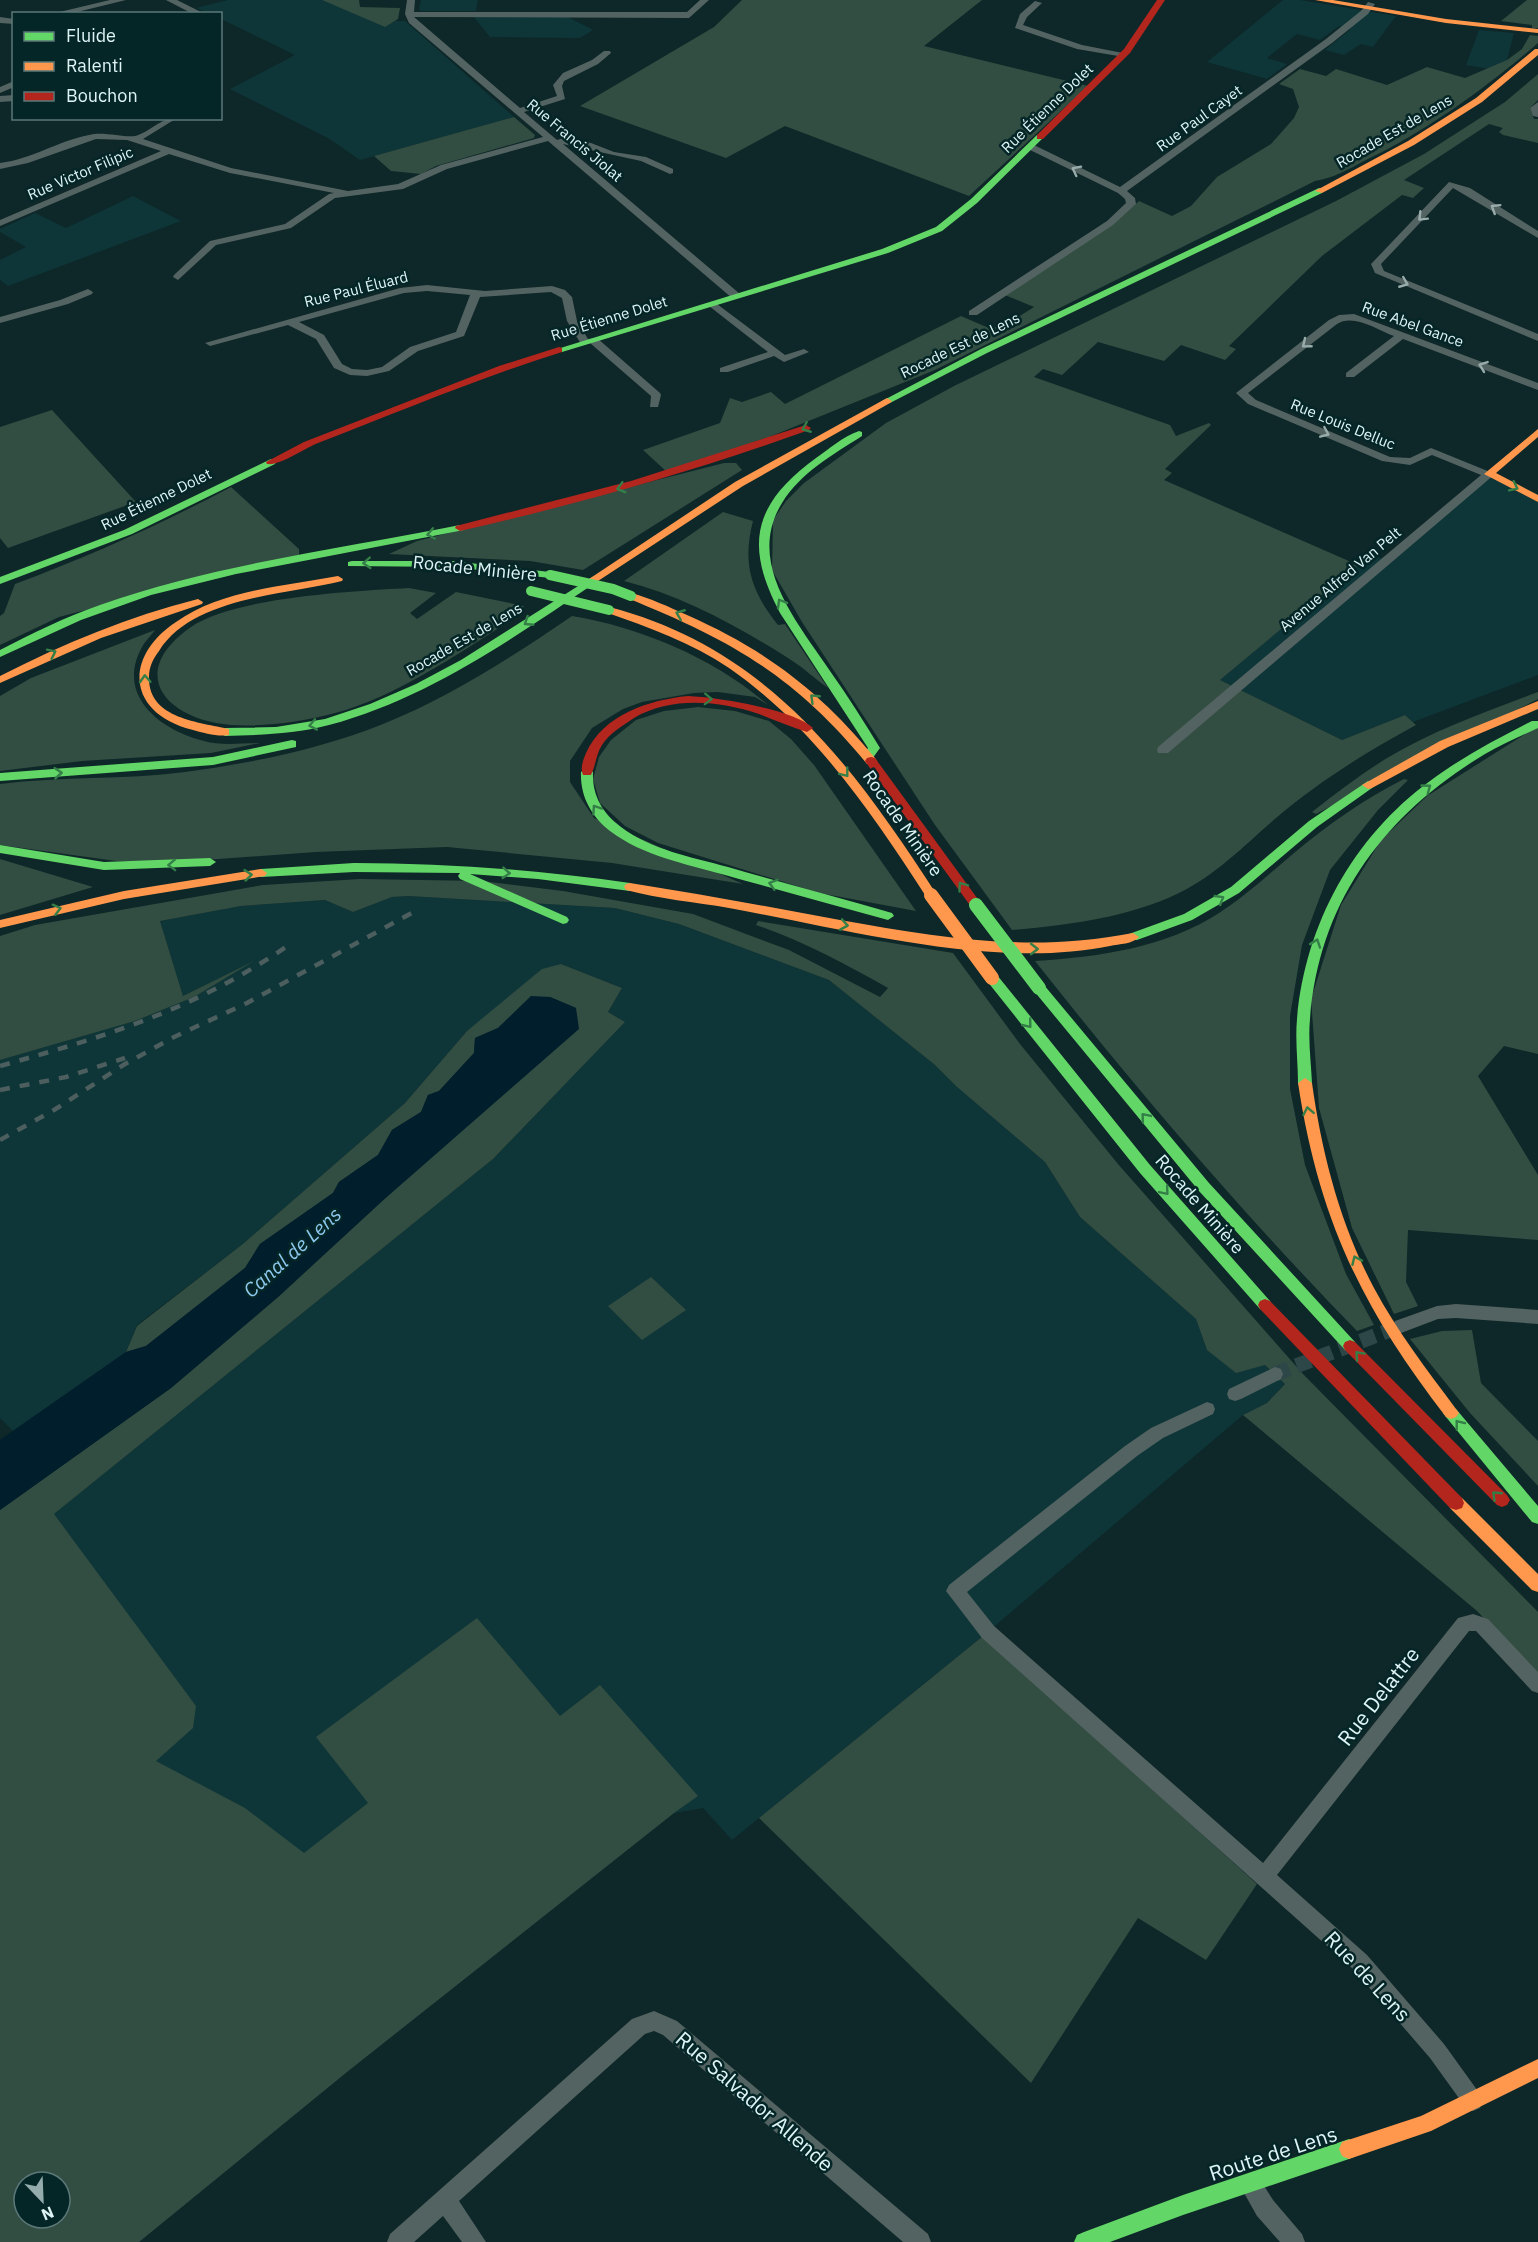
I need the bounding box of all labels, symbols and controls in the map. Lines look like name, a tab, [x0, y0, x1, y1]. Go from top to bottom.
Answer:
legend	[12, 12, 222, 120]
text: Fluide	[66, 24, 116, 47]
text: Ralenti	[66, 54, 123, 77]
street label: Rue Étienne Dolet	[997, 59, 1097, 157]
street label: Rue Paul Cayet	[1152, 81, 1246, 155]
text: Bouchon	[66, 84, 138, 107]
street label: Rocade Est de Lens	[1333, 90, 1455, 172]
street label: Rue Francis Jiolat	[523, 94, 627, 186]
street label: Rue Victor Filipic	[24, 142, 136, 204]
one-way arrow	[1071, 166, 1082, 177]
one-way arrow	[1491, 204, 1501, 216]
one-way arrow	[1419, 210, 1429, 221]
street label: Rue Paul Éluard	[302, 267, 410, 311]
one-way arrow	[1398, 276, 1409, 288]
street label: Rue Étienne Dolet	[548, 291, 670, 345]
street label: Rue Abel Gance	[1360, 297, 1466, 351]
street label: Rocade Est de Lens	[897, 308, 1023, 382]
one-way arrow	[1302, 336, 1313, 347]
one-way arrow	[1479, 360, 1489, 373]
street label: Rue Louis Delluc	[1288, 394, 1399, 454]
one-way arrow	[801, 421, 812, 433]
one-way arrow	[1319, 426, 1330, 438]
street label: Rue Étienne Dolet	[98, 464, 214, 534]
one-way arrow	[1507, 479, 1518, 491]
one-way arrow	[616, 481, 627, 493]
street label: Avenue Alfred Van Pelt	[1275, 523, 1405, 635]
one-way arrow	[427, 527, 437, 540]
street label: Rocade Minière	[412, 550, 538, 586]
one-way arrow	[362, 557, 371, 570]
street label: Rocade Est de Lens	[403, 598, 525, 680]
one-way arrow	[777, 599, 788, 609]
one-way arrow	[675, 609, 686, 621]
one-way arrow	[523, 614, 534, 625]
one-way arrow	[46, 649, 57, 661]
one-way arrow	[139, 674, 152, 683]
one-way arrow	[703, 692, 712, 705]
one-way arrow	[811, 694, 822, 705]
one-way arrow	[308, 718, 318, 731]
street label: Rocade Minière	[858, 765, 948, 881]
one-way arrow	[838, 766, 849, 777]
one-way arrow	[54, 767, 63, 780]
one-way arrow	[1421, 784, 1432, 795]
one-way arrow	[593, 805, 604, 816]
one-way arrow	[167, 858, 176, 871]
one-way arrow	[501, 866, 510, 879]
one-way arrow	[244, 869, 253, 882]
one-way arrow	[768, 879, 779, 891]
one-way arrow	[958, 882, 969, 893]
one-way arrow	[1214, 895, 1224, 907]
one-way arrow	[51, 904, 61, 917]
one-way arrow	[839, 918, 849, 931]
one-way arrow	[1308, 939, 1321, 949]
one-way arrow	[1030, 943, 1039, 955]
one-way arrow	[1020, 1017, 1031, 1028]
one-way arrow	[1302, 1107, 1315, 1117]
one-way arrow	[1141, 1113, 1152, 1124]
street label: Rocade Minière	[1150, 1149, 1250, 1259]
one-way arrow	[1157, 1184, 1168, 1195]
water label: Canal de Lens	[237, 1201, 347, 1303]
one-way arrow	[1351, 1256, 1363, 1267]
one-way arrow	[1356, 1352, 1367, 1363]
one-way arrow	[1456, 1420, 1467, 1431]
one-way arrow	[1493, 1491, 1504, 1502]
street label: Rue Delattre	[1331, 1641, 1425, 1751]
street label: Rue de Lens	[1319, 1925, 1417, 2027]
street label: Rue Salvador Allende	[670, 2025, 840, 2177]
street label: Route de Lens	[1205, 2119, 1341, 2187]
north arrow	[12, 2170, 72, 2230]
text: N	[39, 2202, 57, 2225]

